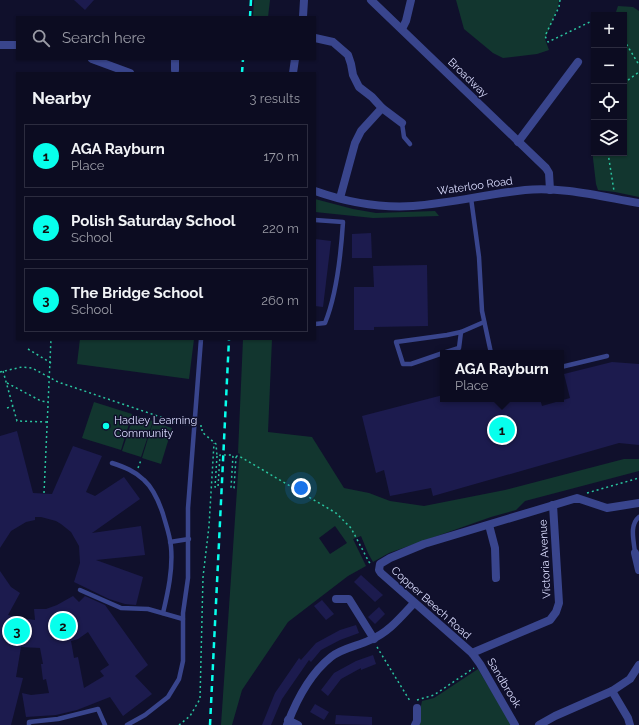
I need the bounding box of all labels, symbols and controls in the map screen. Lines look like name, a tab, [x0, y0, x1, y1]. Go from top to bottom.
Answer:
map controls	[591, 12, 627, 156]
button: +	[591, 12, 627, 48]
search box	[16, 16, 316, 60]
icon: search	[30, 27, 52, 49]
text: Search here	[62, 29, 145, 47]
button: −	[591, 48, 627, 84]
street label: Broadway	[445, 56, 491, 100]
button: locate	[591, 84, 627, 120]
text: Nearby	[32, 88, 91, 108]
text: 3 results	[250, 91, 300, 106]
button: layers	[591, 120, 627, 156]
text: AGA Rayburn	[71, 140, 165, 158]
text: 1	[43, 149, 49, 164]
text: 170 m	[263, 149, 299, 164]
text: Place	[71, 158, 104, 173]
street label: Waterloo Road	[436, 174, 514, 198]
text: Polish Saturday School	[71, 212, 236, 230]
text: 2	[42, 221, 50, 236]
text: 220 m	[262, 221, 299, 236]
text: School	[71, 230, 113, 245]
text: The Bridge School	[71, 284, 203, 302]
text: 3	[42, 293, 50, 308]
text: 260 m	[261, 293, 299, 308]
text: School	[71, 302, 113, 317]
popup	[440, 350, 564, 402]
text: AGA Rayburn	[455, 360, 549, 378]
text: Place	[455, 378, 489, 393]
place label: Hadley Learning Community	[114, 414, 197, 440]
pin: 1	[489, 415, 515, 445]
marker: Hadley Learning Community	[101, 421, 111, 431]
your location	[291, 478, 311, 498]
street label: Victoria Avenue	[536, 518, 554, 599]
street label: Copper Beech Road	[389, 564, 474, 642]
pin: 2	[50, 611, 76, 641]
pin: 3	[4, 616, 30, 646]
street label: Sandbrook	[484, 656, 524, 710]

